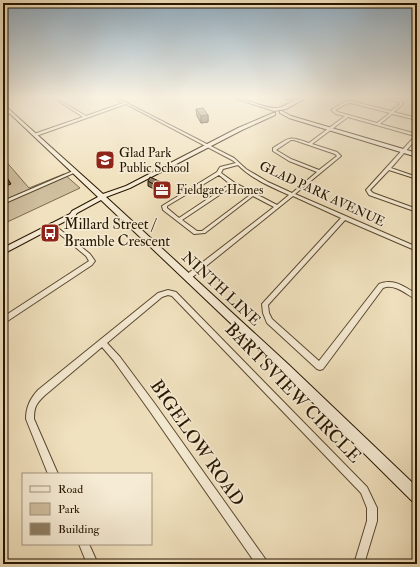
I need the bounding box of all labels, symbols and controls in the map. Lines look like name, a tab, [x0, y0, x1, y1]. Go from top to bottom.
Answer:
place label: Glad Park Public School	[119, 145, 190, 176]
school or university icon: Glad Park Public School	[94, 149, 116, 171]
street label: GLAD PARK AVENUE	[257, 158, 387, 230]
office icon: Fieldgate Homes	[151, 179, 173, 201]
place label: Fieldgate Homes	[176, 182, 264, 198]
place label: Millard Street / Bramble Crescent	[64, 215, 170, 251]
bus stop icon: Millard Street / Bramble Crescent	[39, 222, 61, 244]
street label: NINTH LINE	[178, 248, 264, 330]
street label: BARTSVIEW CIRCLE	[220, 318, 366, 468]
street label: BIGELOW ROAD	[145, 375, 249, 511]
legend	[22, 473, 152, 545]
text: Road	[58, 482, 83, 497]
text: Park	[58, 502, 80, 517]
text: Building	[58, 522, 101, 537]

